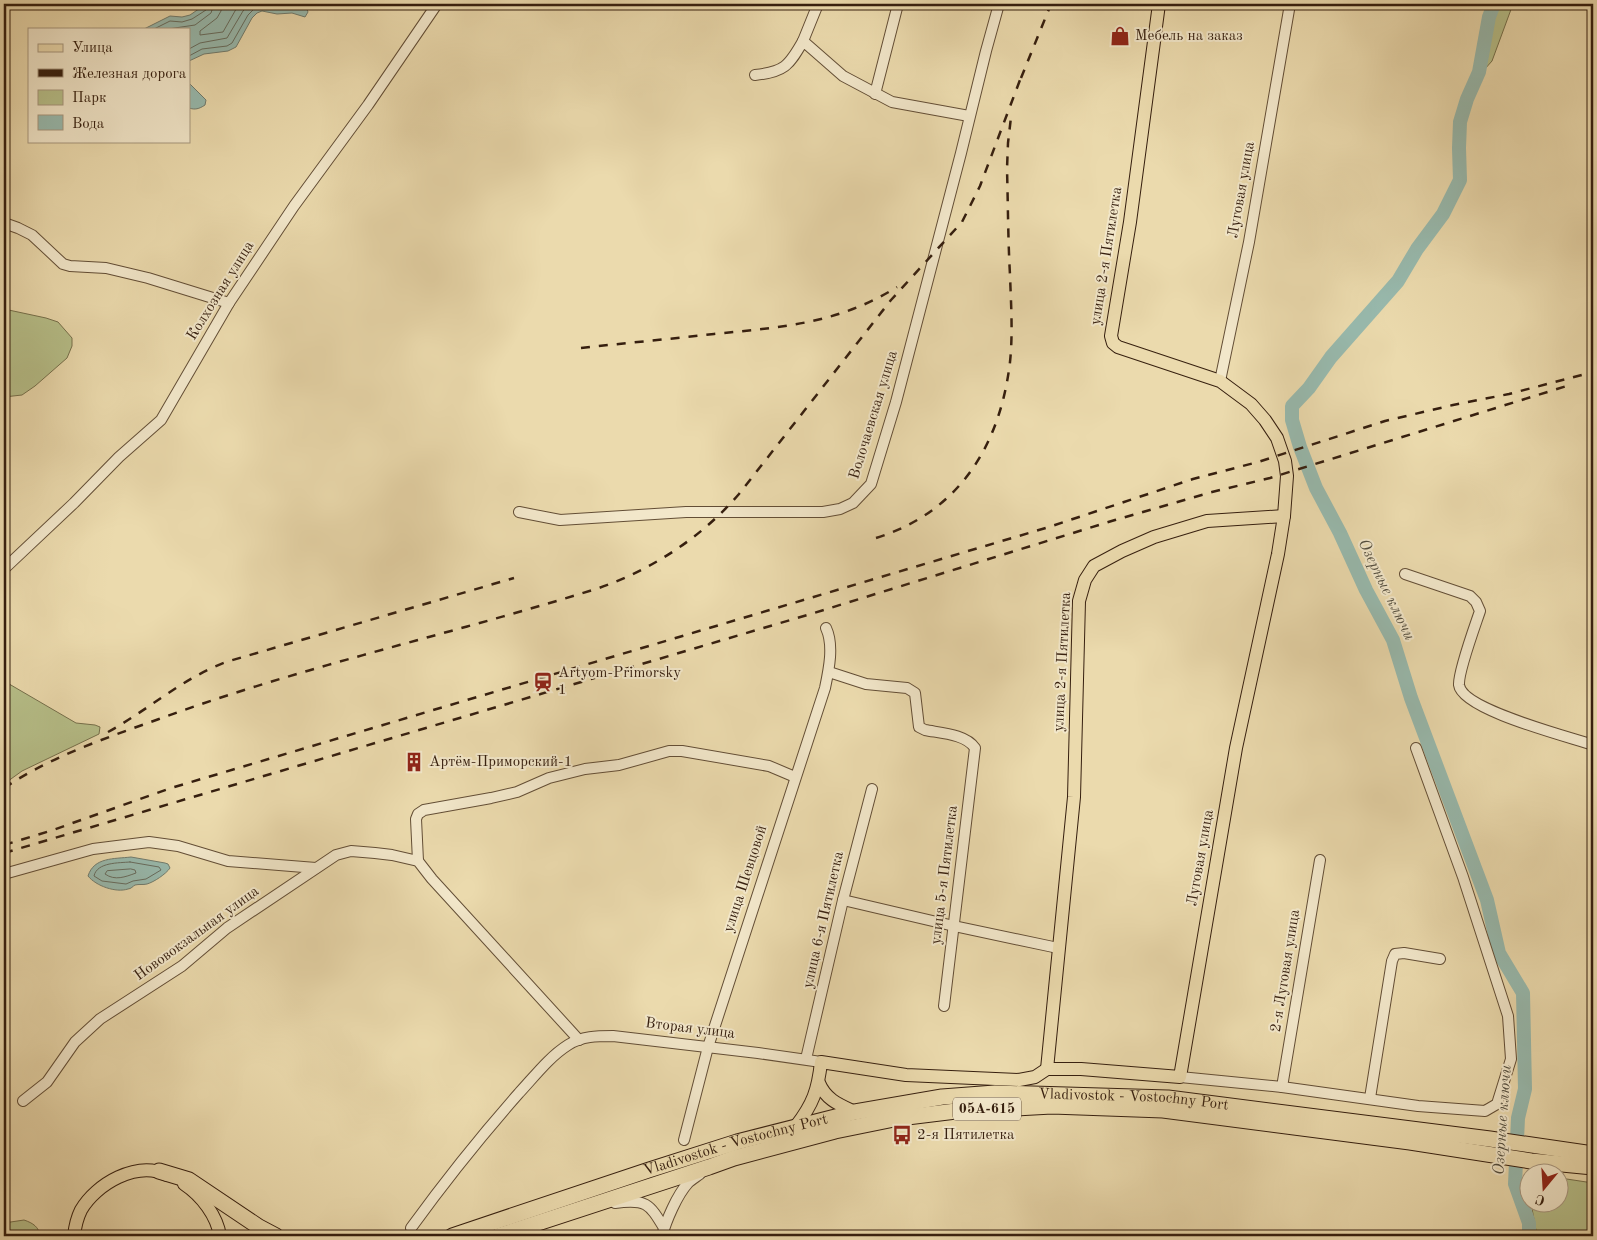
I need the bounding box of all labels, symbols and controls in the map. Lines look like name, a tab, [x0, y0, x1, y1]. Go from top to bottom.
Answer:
shop icon: Мебель на заказ	[1109, 25, 1131, 47]
legend	[28, 28, 190, 142]
place label: Мебель на заказ	[1135, 29, 1243, 44]
text: Улица	[72, 41, 113, 56]
text: Железная дорога	[72, 67, 187, 82]
text: Парк	[72, 91, 107, 106]
text: Вода	[72, 117, 105, 132]
street label: Луговая улица	[1226, 140, 1258, 239]
street label: улица 2-я Пятилетка	[1089, 185, 1125, 326]
street label: Колхозная улица	[185, 238, 258, 343]
street label: Волочаевская улица	[847, 348, 901, 481]
water label: Озерные ключи	[1355, 537, 1417, 643]
street label: улица 2-я Пятилетка	[1052, 591, 1074, 732]
place label: Artyom-Primorsky 1	[558, 666, 681, 698]
station icon: Artyom-Primorsky 1	[532, 671, 554, 693]
building icon: Артём-Приморский-1	[403, 751, 425, 773]
place label: Артём-Приморский-1	[429, 755, 572, 770]
street label: улица 5-я Пятилетка	[929, 804, 961, 945]
street label: Луговая улица	[1185, 808, 1217, 907]
street label: улица Шевцовой	[722, 824, 770, 934]
street label: улица 6-я Пятилетка	[801, 850, 847, 990]
street label: Нововокзальная улица	[132, 884, 262, 984]
street label: 2-я Луговая улица	[1269, 908, 1303, 1033]
street label: Вторая улица	[644, 1016, 736, 1042]
water label: Озерные ключи	[1491, 1064, 1515, 1176]
street label: Vladivostok - Vostochny Port	[1038, 1087, 1229, 1113]
road number: 05А-615	[953, 1098, 1021, 1120]
street label: Vladivostok - Vostochny Port	[642, 1112, 829, 1179]
bus stop icon: 2-я Пятилетка	[891, 1124, 913, 1146]
place label: 2-я Пятилетка	[917, 1128, 1015, 1143]
north arrow	[1520, 1162, 1570, 1212]
text: С	[1534, 1191, 1547, 1207]

